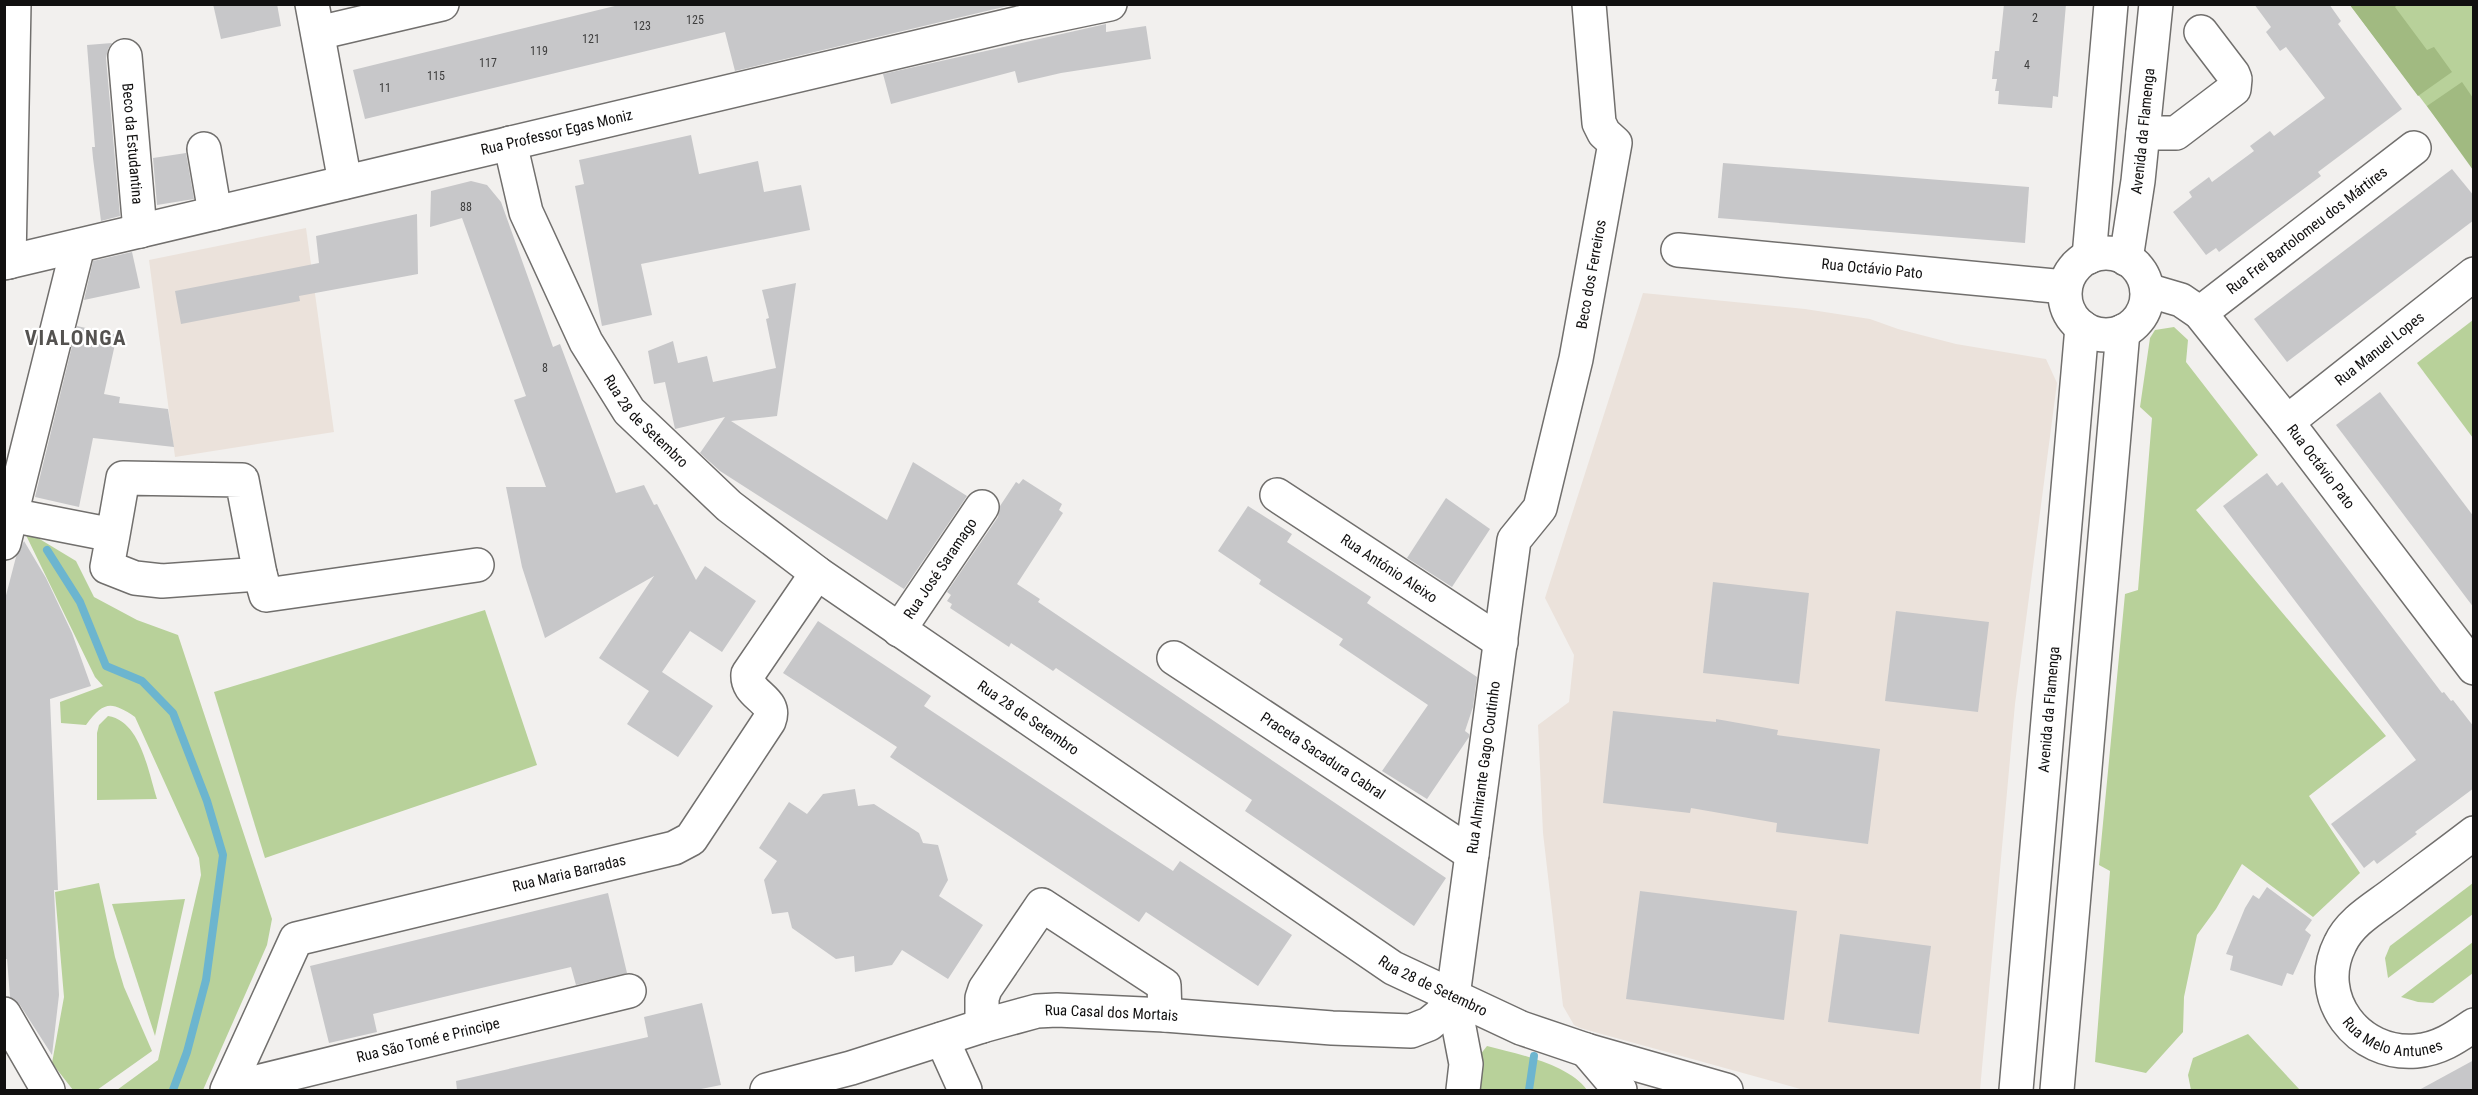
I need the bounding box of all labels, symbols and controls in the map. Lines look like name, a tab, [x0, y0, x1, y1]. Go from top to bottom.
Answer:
house number: 2	[2032, 11, 2038, 25]
house number: 125	[686, 13, 704, 27]
house number: 123	[633, 19, 651, 33]
house number: 121	[582, 32, 600, 46]
house number: 119	[530, 44, 548, 58]
house number: 117	[479, 56, 497, 70]
house number: 4	[2024, 58, 2030, 72]
street label: Avenida da Flamenga	[2127, 67, 2158, 195]
house number: 115	[427, 69, 445, 83]
house number: 11	[379, 81, 391, 95]
street label: Beco da Estudantina	[118, 82, 147, 205]
street label: Rua Professor Egas Moniz	[479, 106, 634, 159]
street label: Rua Frei Bartolomeu dos Mártires	[2223, 163, 2391, 298]
house number: 88	[460, 200, 472, 214]
street label: Beco dos Ferreiros	[1573, 218, 1610, 330]
street label: Rua Octávio Pato	[1821, 255, 1923, 282]
street label: Rua Manuel Lopes	[2331, 308, 2428, 390]
district label: VIALONGA	[25, 326, 127, 350]
house number: 8	[542, 361, 548, 375]
street label: Rua 28 de Setembro	[600, 372, 692, 471]
street label: Rua Octávio Pato	[2283, 421, 2359, 512]
street label: Rua José Saramago	[900, 515, 981, 623]
street label: Rua António Aleixo	[1337, 530, 1441, 607]
street label: Avenida da Flamenga	[2034, 646, 2063, 773]
street label: Rua 28 de Setembro	[974, 677, 1082, 759]
street label: Rua Almirante Gago Coutinho	[1463, 680, 1504, 855]
street label: Praceta Sacadura Cabral	[1257, 708, 1388, 803]
street label: Rua Maria Barradas	[511, 851, 628, 896]
street label: Rua 28 de Setembro	[1375, 952, 1490, 1020]
street label: Rua Casal dos Mortais	[1044, 1001, 1179, 1025]
street label: Rua Melo Antunes	[2339, 1013, 2445, 1060]
street label: Rua São Tomé e Principe	[355, 1014, 502, 1066]

